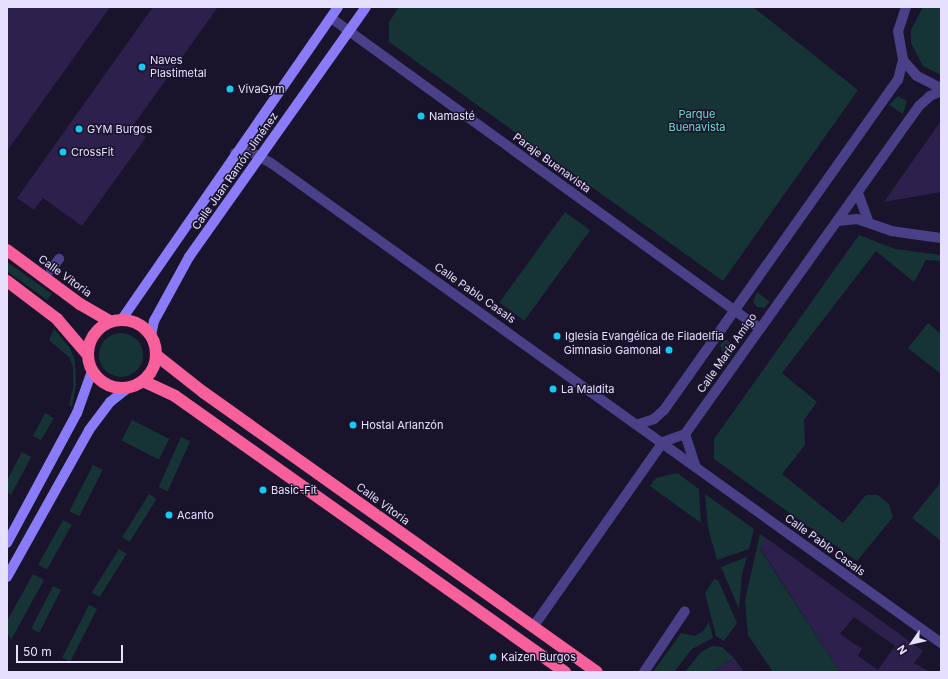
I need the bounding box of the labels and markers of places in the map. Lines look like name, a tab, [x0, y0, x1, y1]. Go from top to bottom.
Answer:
place label: Naves Plastimetal	[150, 54, 206, 80]
marker: Naves Plastimetal	[137, 62, 147, 72]
place label: VivaGym	[238, 82, 285, 96]
marker: VivaGym	[225, 84, 235, 94]
place label: Namasté	[429, 109, 475, 123]
marker: Namasté	[416, 111, 426, 121]
place label: GYM Burgos	[87, 122, 152, 136]
marker: GYM Burgos	[74, 124, 84, 134]
place label: CrossFit	[71, 145, 114, 159]
marker: CrossFit	[58, 147, 68, 157]
place label: Iglesia Evangélica de Filadelfia	[565, 329, 724, 343]
marker: Iglesia Evangélica de Filadelfia	[552, 331, 562, 341]
place label: Gimnasio Gamonal	[564, 343, 661, 357]
marker: Gimnasio Gamonal	[664, 345, 674, 355]
place label: La Maldita	[561, 382, 614, 396]
marker: La Maldita	[548, 384, 558, 394]
place label: Hostal Arlanzón	[361, 418, 443, 432]
marker: Hostal Arlanzón	[348, 420, 358, 430]
place label: Basic-Fit	[271, 483, 317, 497]
marker: Basic-Fit	[258, 485, 268, 495]
place label: Acanto	[177, 508, 214, 522]
marker: Acanto	[164, 510, 174, 520]
place label: Kaizen Burgos	[501, 650, 576, 664]
marker: Kaizen Burgos	[488, 652, 498, 662]

